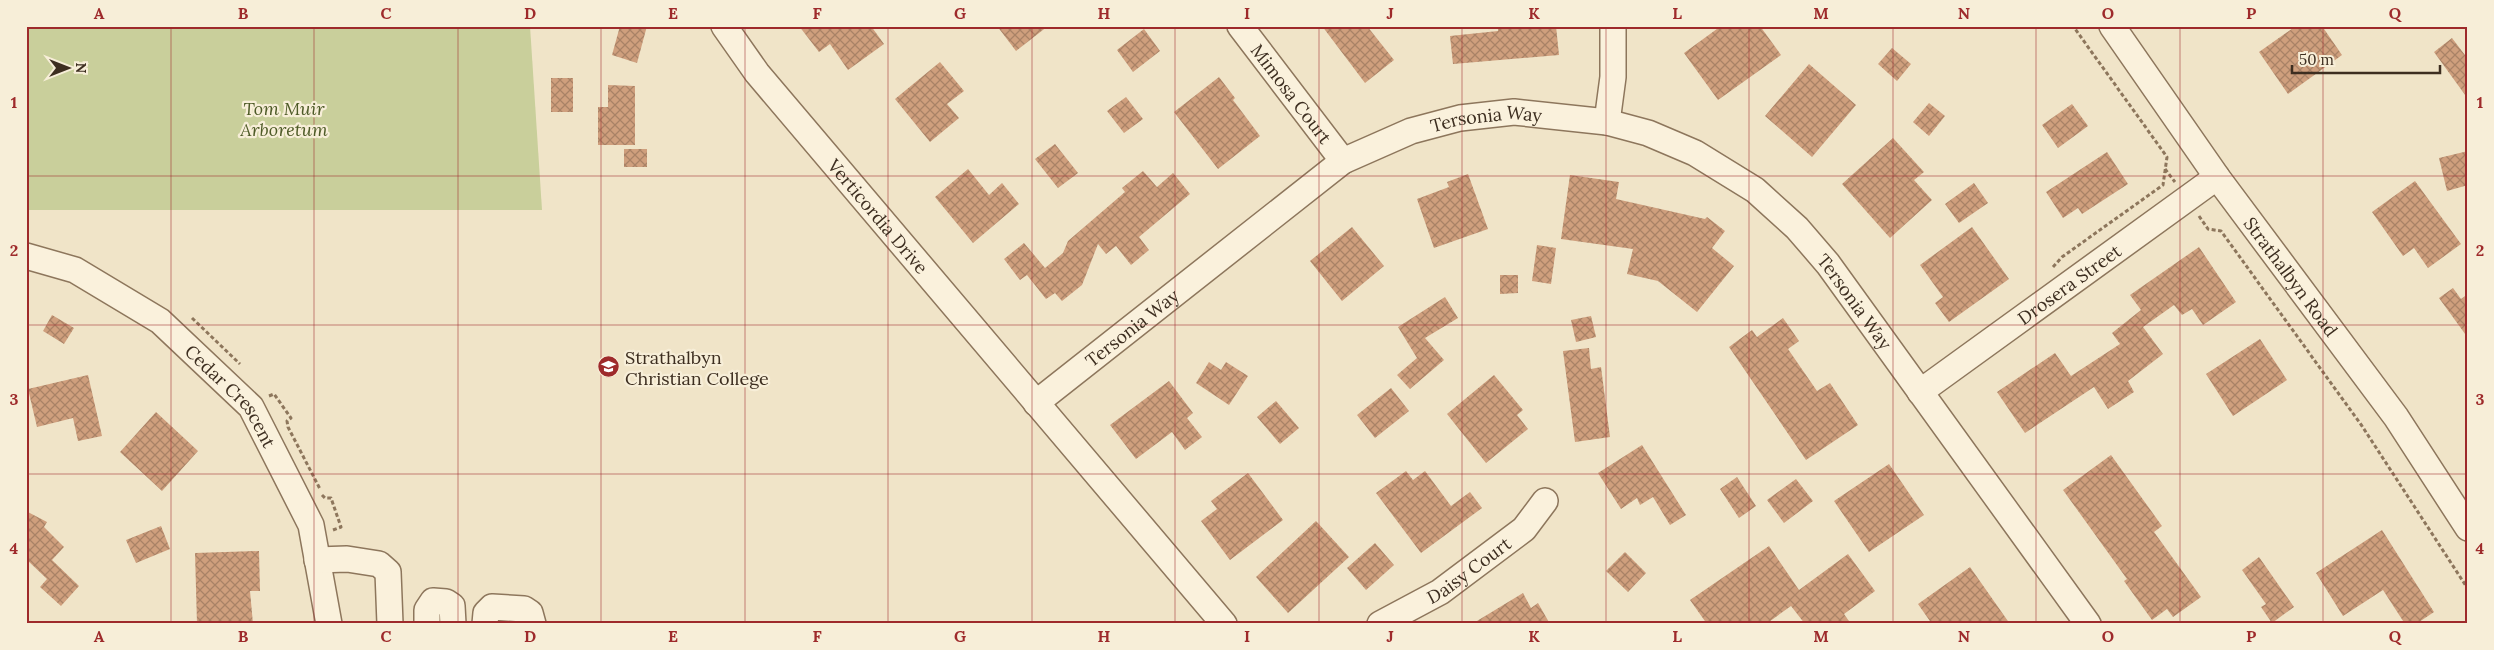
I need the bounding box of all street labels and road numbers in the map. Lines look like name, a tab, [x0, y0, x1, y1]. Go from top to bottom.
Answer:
street label: Mimosa Court	[1246, 39, 1337, 148]
street label: Tersonia Way	[1428, 100, 1544, 137]
street label: Verticordia Drive	[823, 153, 934, 278]
street label: Strathalbyn Road	[2239, 212, 2343, 341]
street label: Drosera Street	[2013, 239, 2125, 329]
street label: Tersonia Way	[1812, 249, 1898, 354]
street label: Tersonia Way	[1080, 283, 1184, 371]
street label: Cedar Crescent	[180, 339, 281, 451]
street label: Daisy Court	[1423, 531, 1515, 609]

